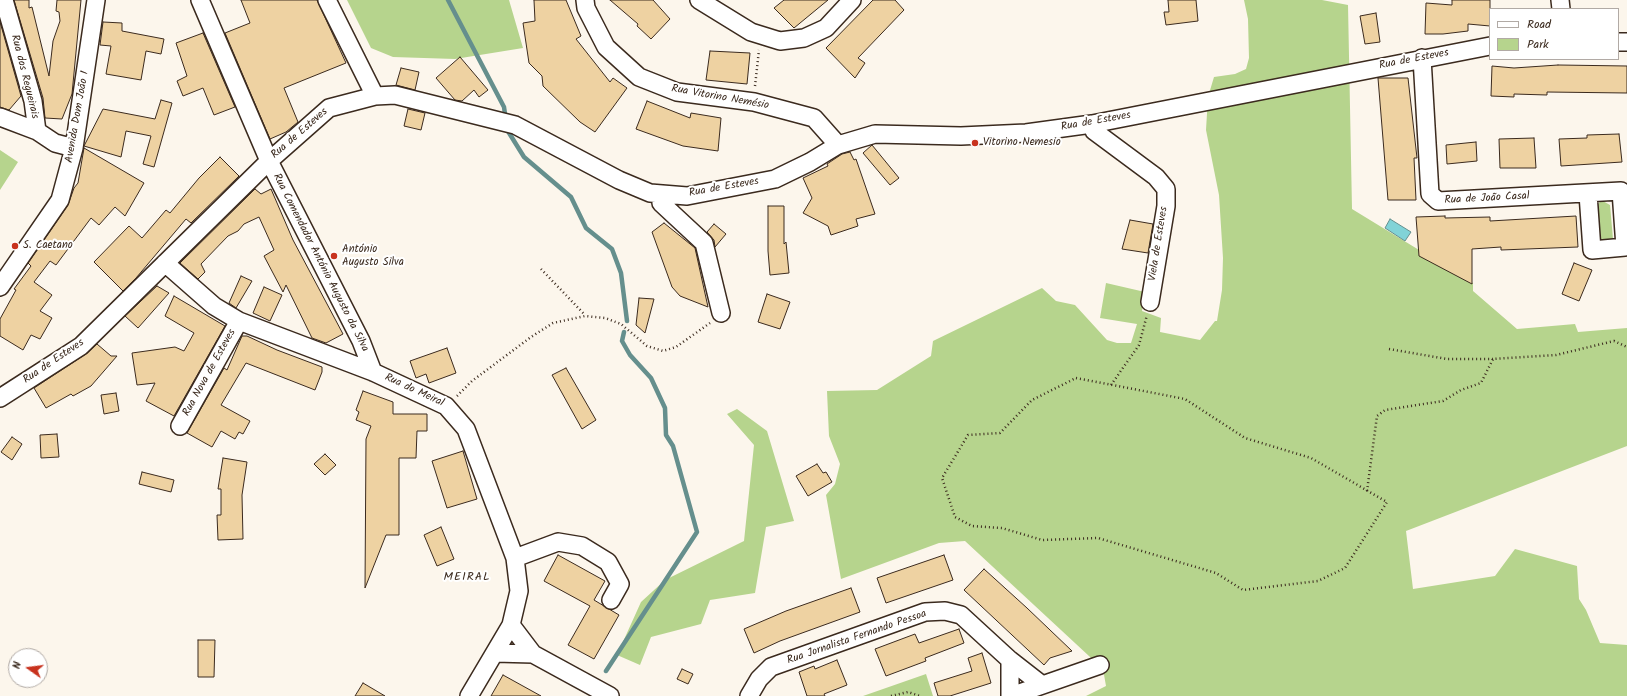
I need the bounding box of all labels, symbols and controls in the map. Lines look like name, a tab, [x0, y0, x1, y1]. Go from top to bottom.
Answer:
legend	[1489, 8, 1619, 60]
text: Road	[1527, 15, 1551, 34]
street label: Rua dos Regueirais	[7, 33, 41, 121]
text: Park	[1527, 35, 1549, 54]
street label: Rua de Esteves	[1378, 47, 1450, 73]
street label: Avenida Dom João I	[63, 70, 93, 164]
street label: Rua Vitorino Nemésio	[670, 83, 770, 113]
street label: Rua de Esteves	[269, 106, 331, 162]
street label: Rua de Esteves	[1060, 109, 1132, 135]
place label: Vitorino Nemesio	[983, 136, 1061, 150]
marker: Vitorino Nemesio	[970, 138, 980, 148]
street label: Rua Comendador António Augusto da Silva	[269, 172, 371, 354]
street label: Rua de Esteves	[688, 175, 760, 201]
street label: Rua de João Casal	[1444, 190, 1530, 208]
street label: Viela de Esteves	[1147, 206, 1171, 282]
place label: S. Caetano	[23, 239, 73, 253]
marker: S. Caetano	[10, 241, 20, 251]
place label: António Augusto Silva	[342, 243, 404, 269]
marker: António Augusto Silva	[329, 251, 339, 261]
street label: Rua Nova de Esteves	[181, 327, 239, 419]
street label: Rua de Esteves	[21, 337, 87, 387]
street label: Rua do Meiral	[382, 372, 446, 410]
district label: MEIRAL	[443, 571, 491, 585]
street label: Rua Jornalista Fernando Pessoa	[786, 608, 928, 668]
north arrow	[8, 648, 48, 688]
text: N	[8, 660, 27, 671]

